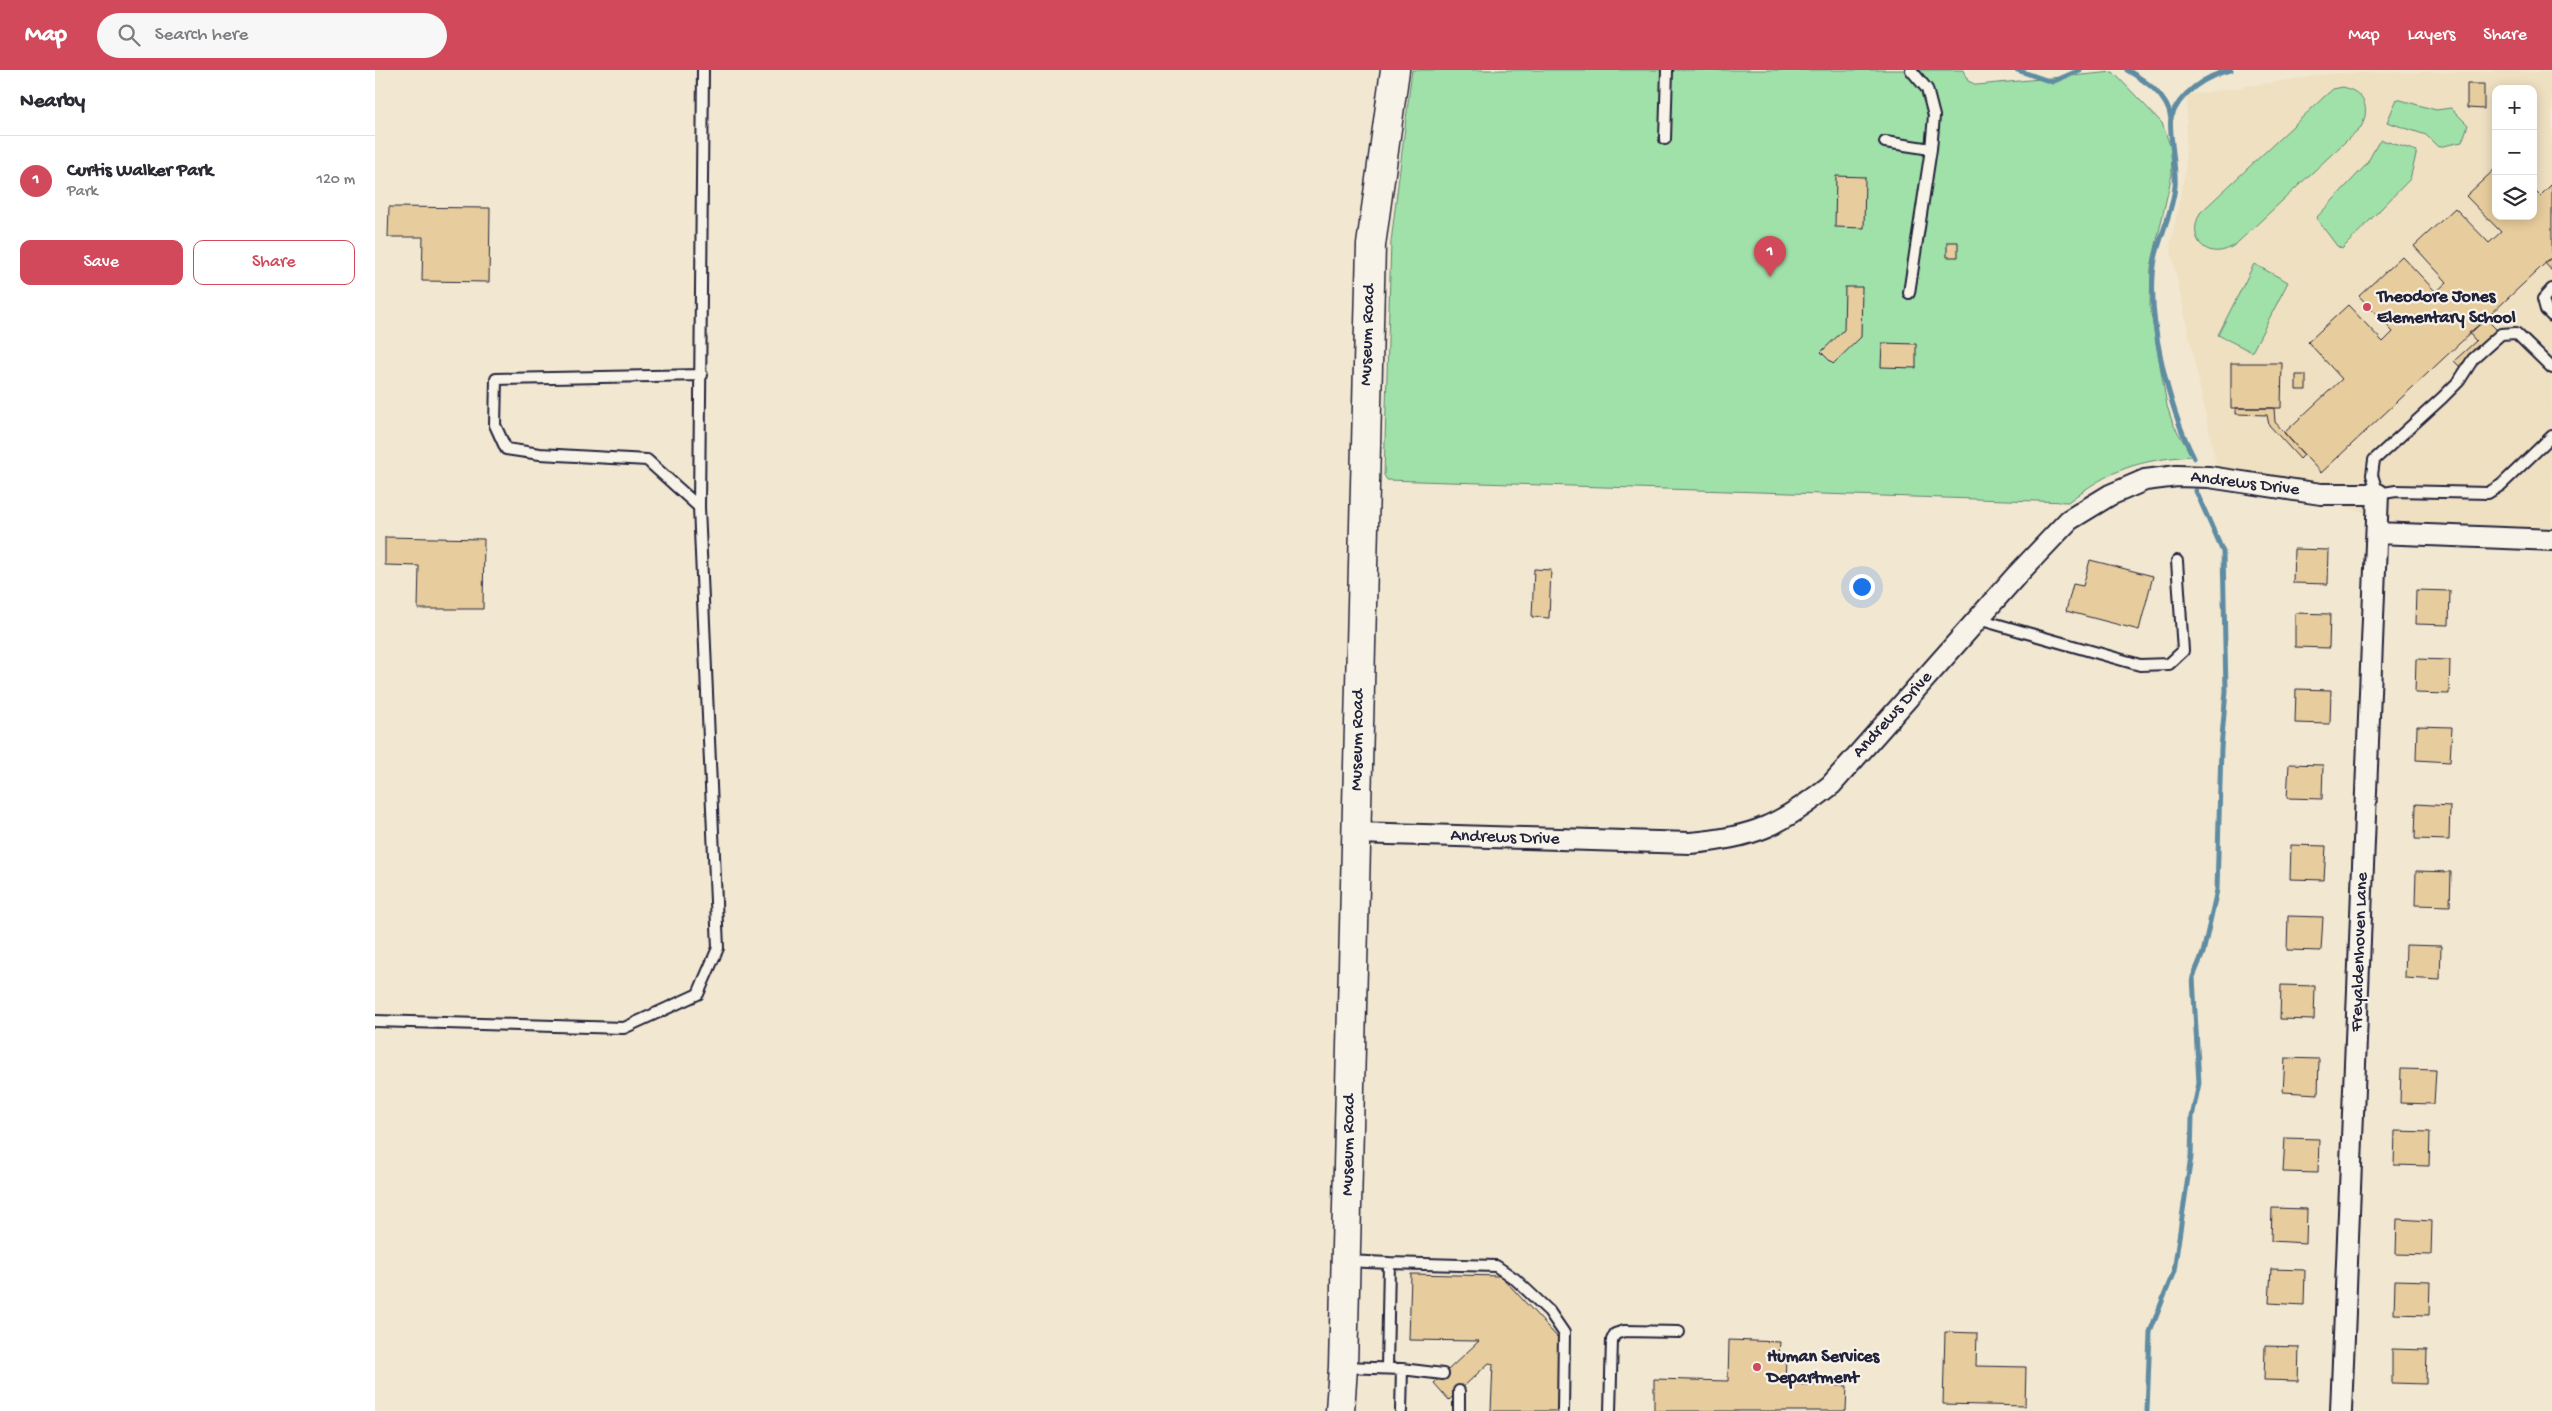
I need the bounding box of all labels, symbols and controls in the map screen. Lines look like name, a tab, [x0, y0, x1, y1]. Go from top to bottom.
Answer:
search box	[97, 13, 447, 58]
text: Map	[25, 21, 67, 50]
icon: search	[115, 21, 143, 49]
text: Search here	[155, 24, 248, 47]
text: Map	[2348, 25, 2380, 46]
text: Layers	[2408, 25, 2455, 46]
text: Share	[2483, 25, 2527, 46]
map controls	[2492, 85, 2537, 220]
button: +	[2492, 85, 2537, 130]
text: Nearby	[20, 90, 85, 115]
button: −	[2492, 130, 2537, 175]
text: Curtis Walker Park	[67, 160, 213, 183]
text: 1	[33, 171, 39, 190]
text: 120 m	[316, 171, 355, 190]
button: layers	[2492, 175, 2537, 220]
text: Park	[67, 183, 98, 202]
pin: 1	[1754, 236, 1786, 277]
button: Save	[20, 240, 183, 285]
button: Share	[193, 240, 355, 285]
street label: Museum Road	[1356, 282, 1380, 386]
place label: Theodore Jones Elementary School	[2375, 287, 2516, 329]
marker: Theodore Jones Elementary School	[2361, 301, 2373, 313]
street label: Andrews Drive	[2189, 467, 2301, 501]
your location	[1849, 574, 1875, 600]
street label: Andrews Drive	[1849, 667, 1938, 763]
street label: Museum Road	[1347, 688, 1369, 791]
street label: Andrews Drive	[1450, 826, 1561, 850]
street label: Freyaldenhoven Lane	[2347, 871, 2373, 1033]
street label: Museum Road	[1338, 1093, 1360, 1196]
place label: Human Services Department	[1765, 1347, 1881, 1389]
marker: Human Services Department	[1751, 1361, 1763, 1373]

